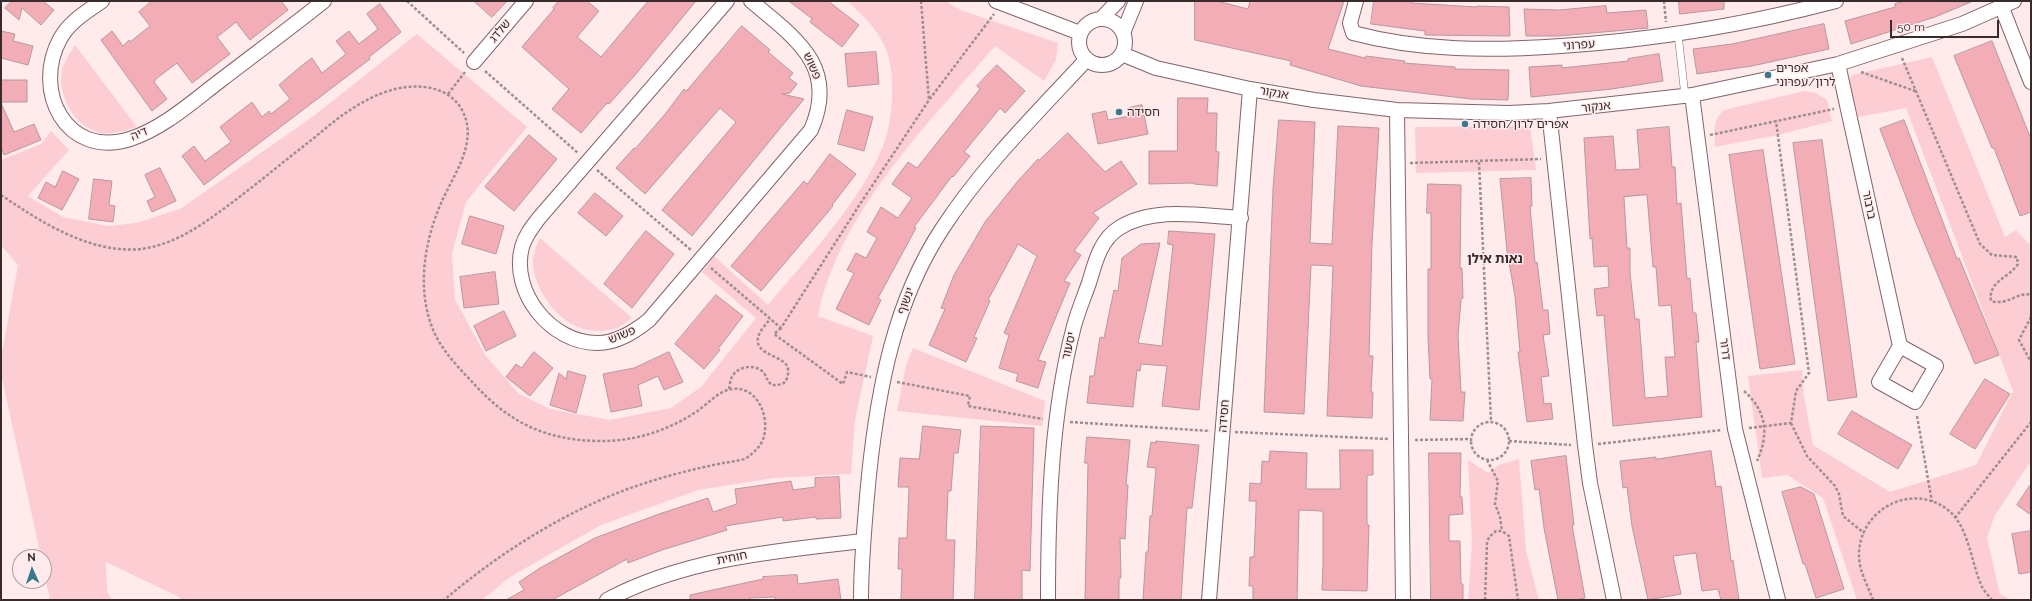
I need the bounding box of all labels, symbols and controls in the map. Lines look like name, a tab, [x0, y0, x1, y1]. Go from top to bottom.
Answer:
scale bar	[1892, 12, 2001, 38]
street label: שלדג	[486, 16, 514, 46]
text: 50 m	[1897, 20, 1925, 34]
street label: עפרוני	[1562, 37, 1596, 53]
street label: פשוש	[800, 50, 824, 82]
place label: אפרים לרון/עפרוני	[1776, 61, 1835, 89]
marker: אפרים לרון/עפרוני	[1763, 70, 1773, 80]
street label: אנקור	[1258, 83, 1290, 103]
street label: אנקור	[1581, 98, 1611, 116]
place label: חסידה	[1127, 105, 1160, 119]
marker: חסידה	[1114, 107, 1124, 117]
place label: אפרים לרון/חסידה	[1473, 117, 1569, 131]
marker: אפרים לרון/חסידה	[1460, 119, 1470, 129]
street label: דיה	[128, 124, 150, 144]
street label: ברבור	[1859, 189, 1879, 221]
district label: נאות אילן	[1467, 251, 1523, 267]
street label: ינשוף	[894, 285, 918, 317]
street label: פשוש	[606, 323, 638, 347]
street label: יסעור	[1059, 331, 1079, 361]
street label: דרור	[1717, 337, 1733, 361]
street label: חסידה	[1215, 399, 1233, 433]
street label: חוחית	[715, 548, 749, 568]
north arrow	[12, 549, 52, 589]
text: N	[27, 551, 36, 564]

